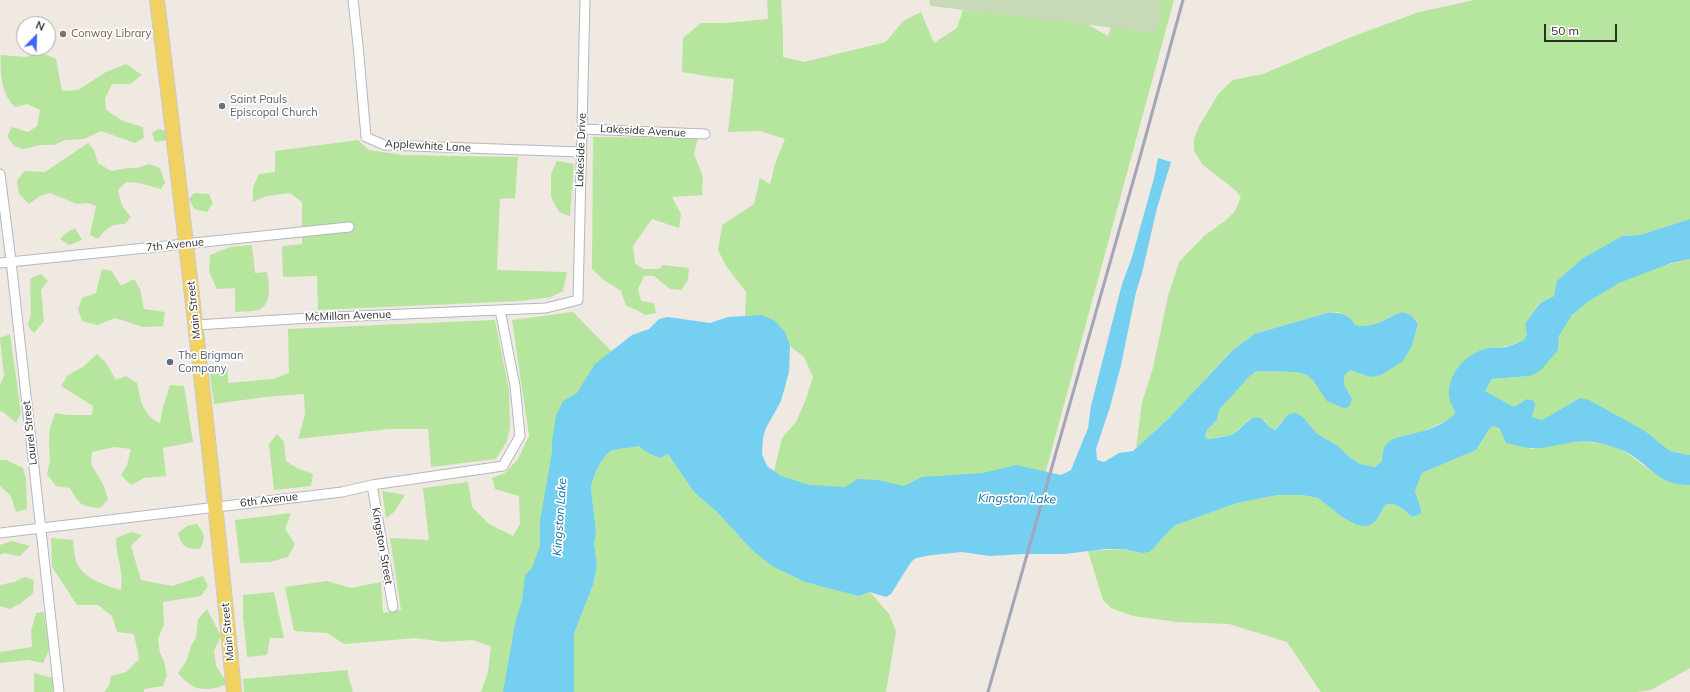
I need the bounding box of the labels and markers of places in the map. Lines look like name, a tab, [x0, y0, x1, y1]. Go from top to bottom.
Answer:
place label: Conway Library	[71, 27, 151, 41]
marker: Conway Library	[58, 29, 68, 39]
place label: Saint Pauls Episcopal Church	[230, 93, 318, 119]
marker: Saint Pauls Episcopal Church	[217, 101, 227, 111]
place label: The Brigman Company	[178, 349, 243, 375]
marker: The Brigman Company	[165, 357, 175, 367]

